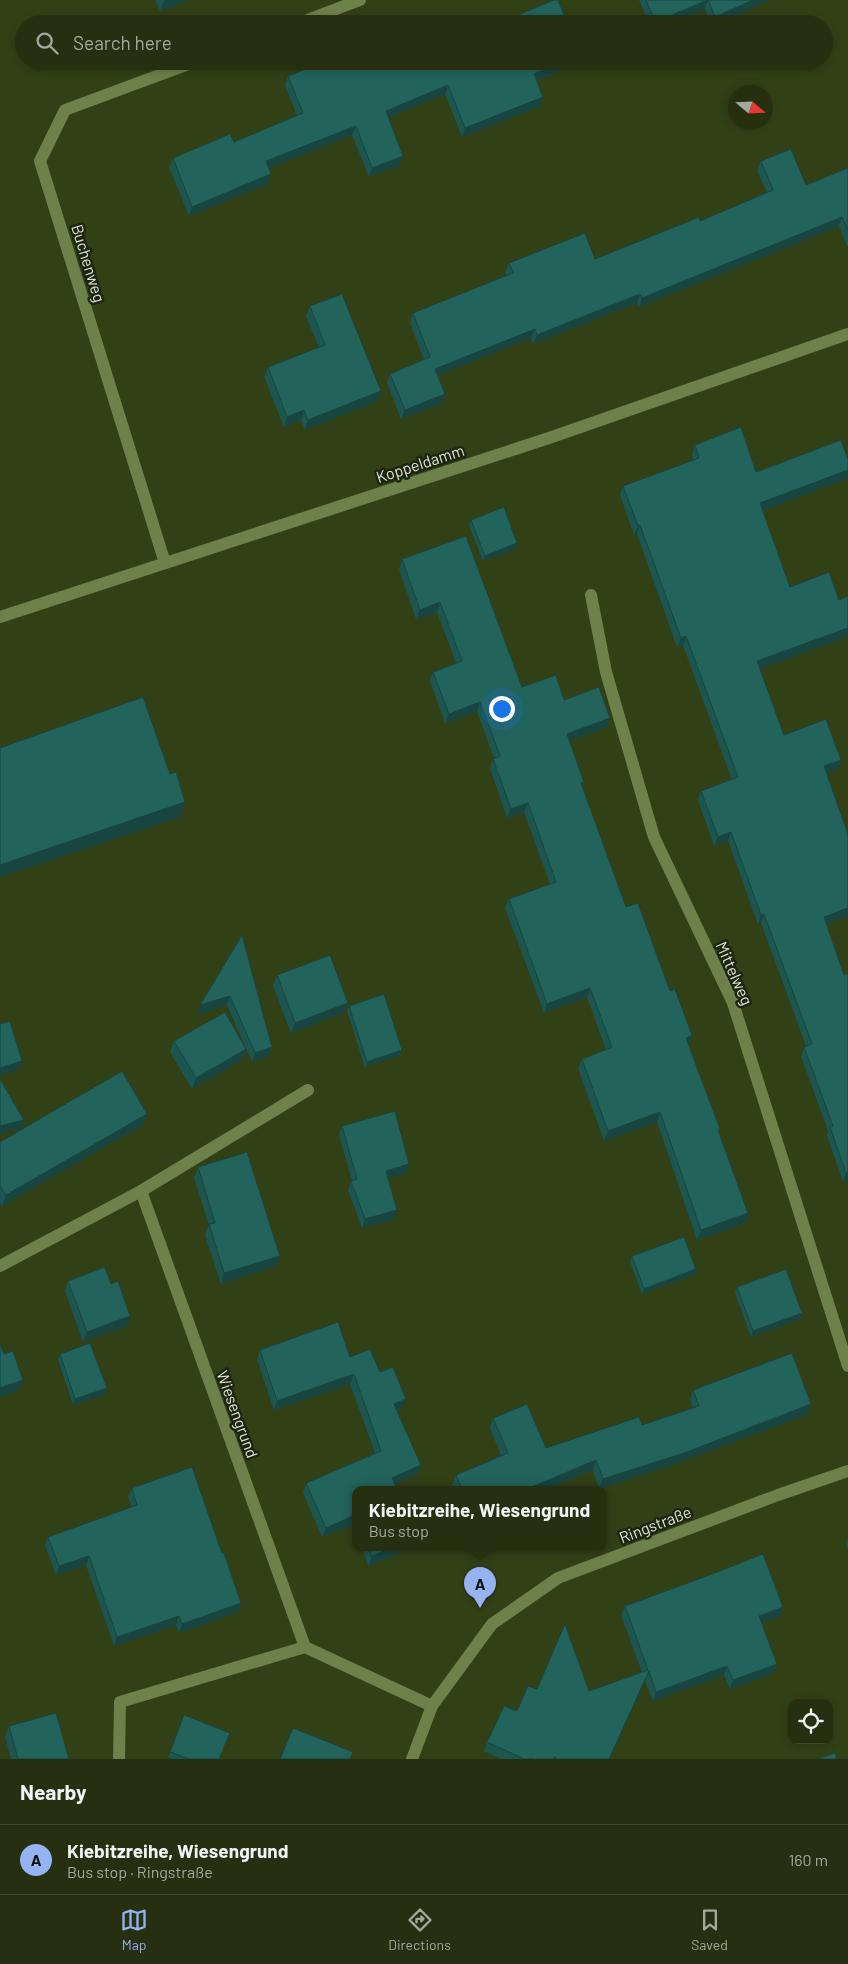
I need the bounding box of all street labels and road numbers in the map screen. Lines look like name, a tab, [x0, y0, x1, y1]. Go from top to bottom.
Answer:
street label: Buchenweg	[68, 222, 110, 304]
street label: Koppeldamm	[374, 440, 466, 486]
street label: Mittelweg	[713, 938, 757, 1008]
street label: Wiesengrund	[213, 1368, 263, 1460]
street label: Ringstraße	[616, 1502, 694, 1546]

